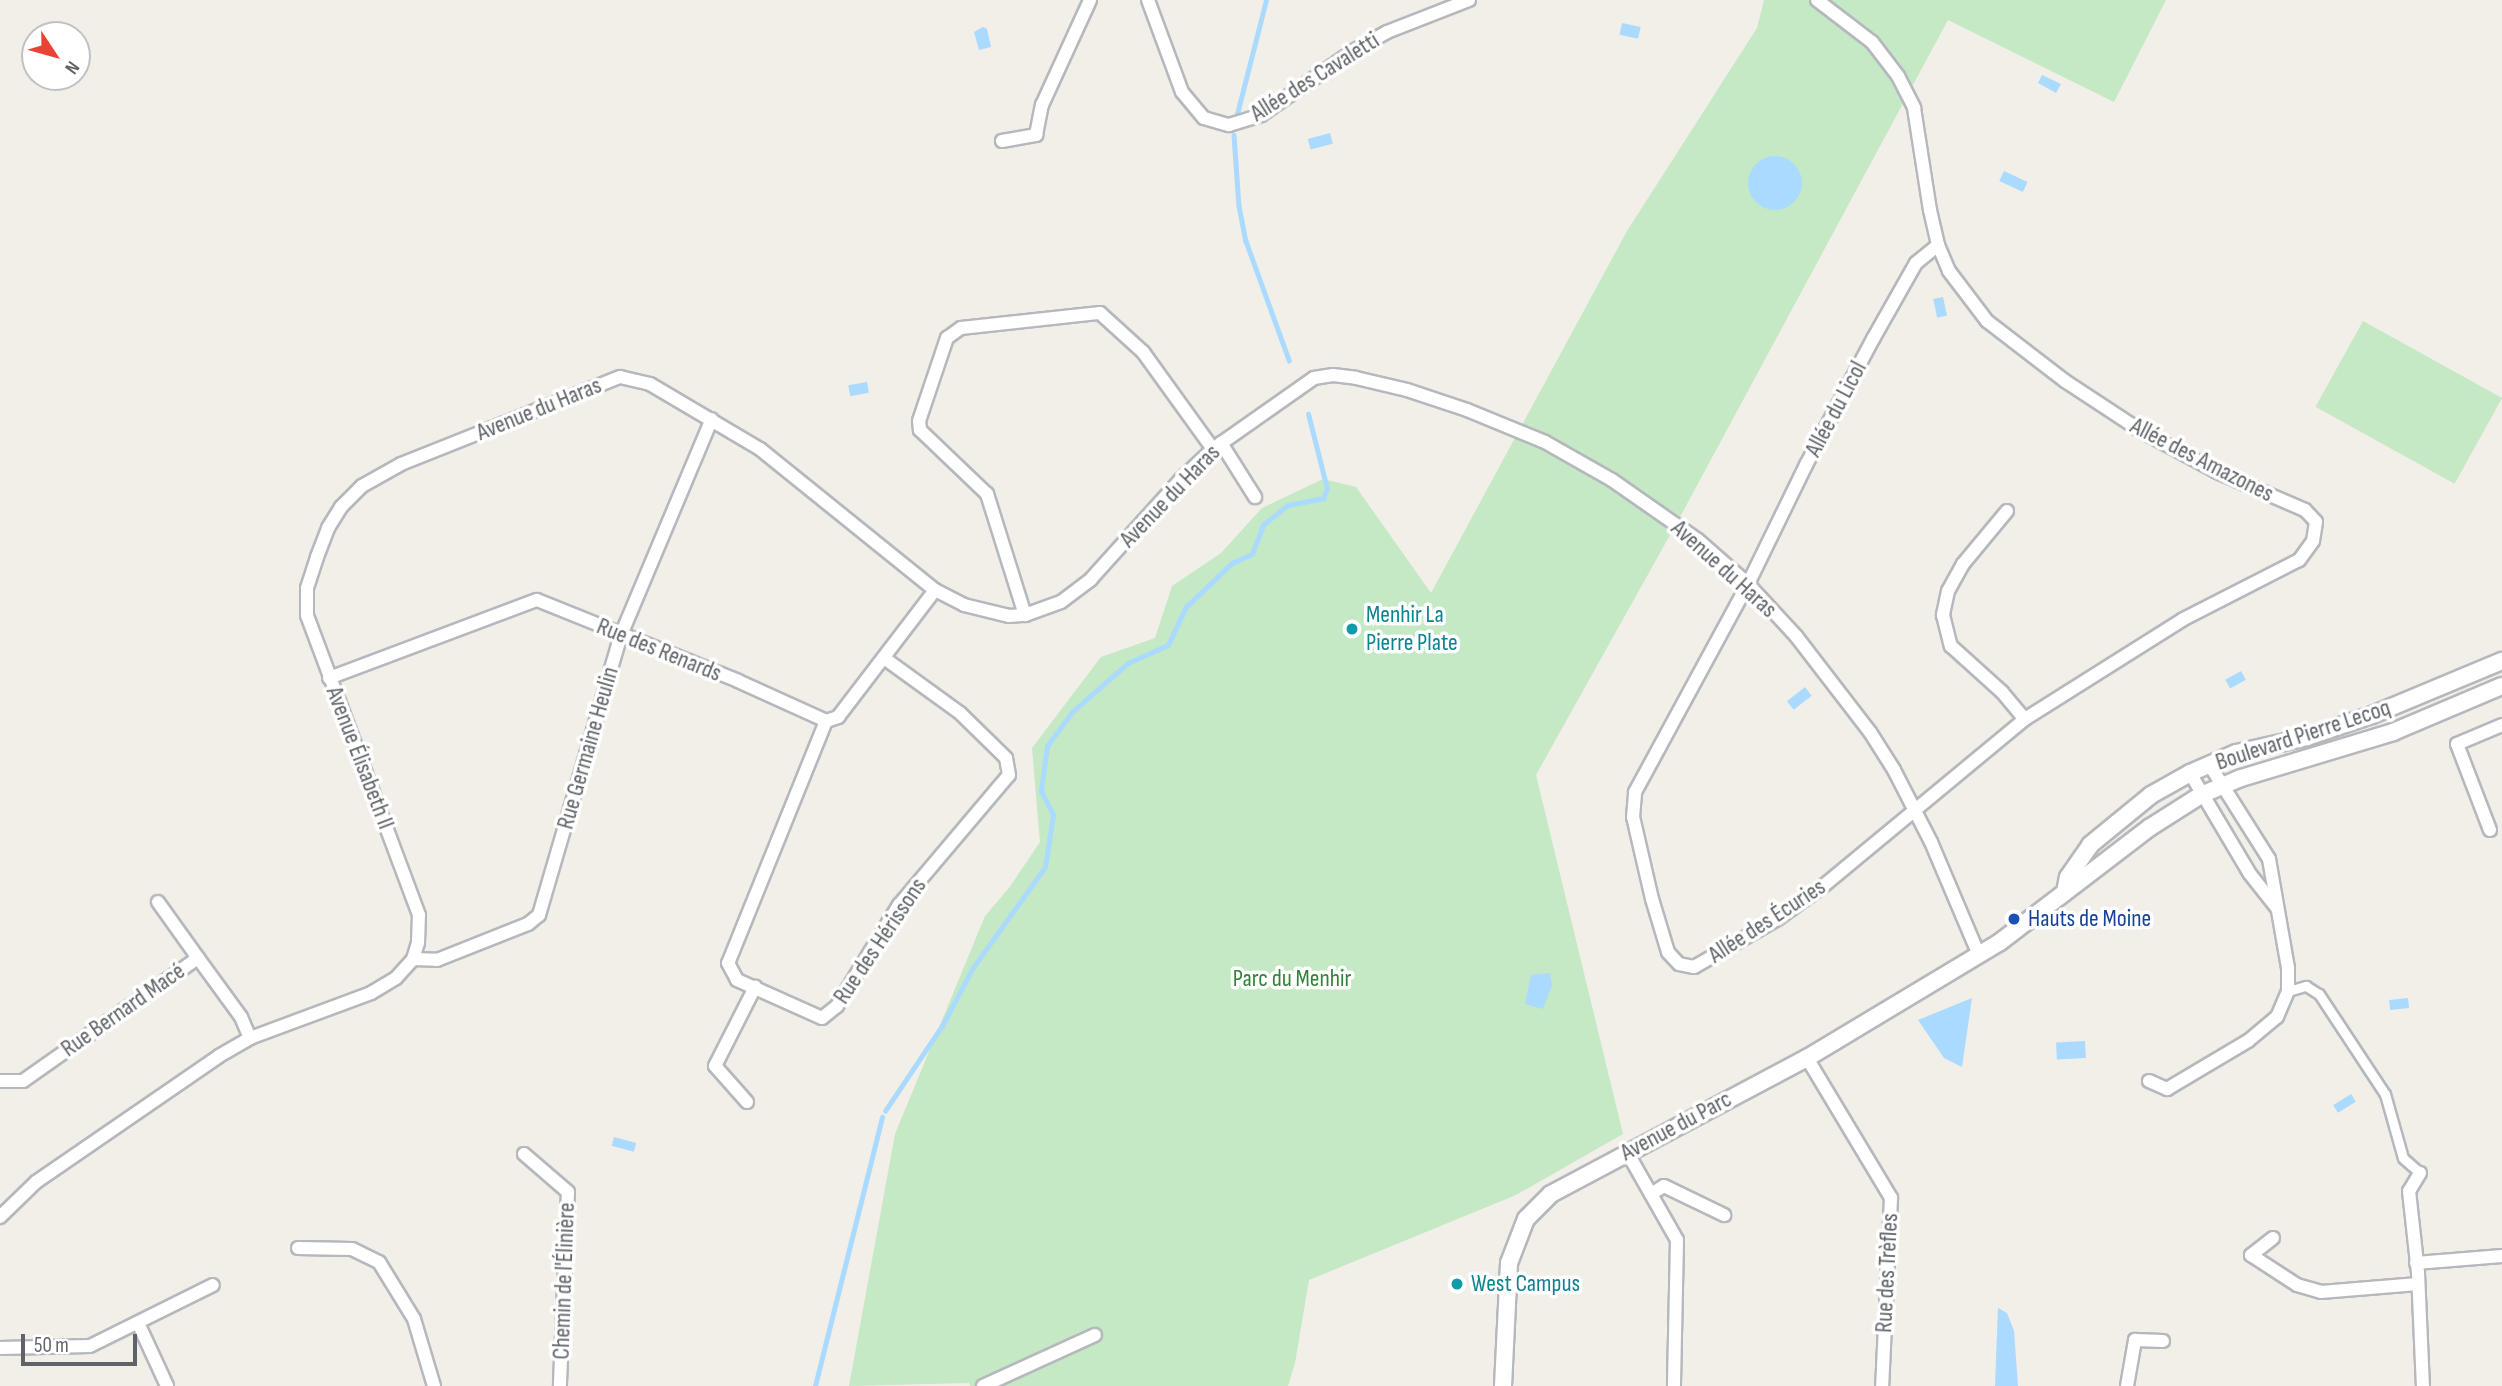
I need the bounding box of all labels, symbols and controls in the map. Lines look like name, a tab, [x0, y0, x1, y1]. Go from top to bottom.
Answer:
north arrow	[21, 21, 91, 91]
street label: Allée des Cavaletti	[1245, 26, 1385, 128]
text: N	[59, 57, 84, 78]
street label: Allée du Licol	[1799, 356, 1873, 462]
street label: Avenue du Haras	[472, 371, 606, 447]
street label: Allée des Amazones	[2126, 412, 2278, 508]
street label: Avenue du Haras	[1114, 438, 1226, 554]
street label: Avenue du Haras	[1665, 514, 1783, 624]
place label: Menhir La Pierre Plate	[1366, 601, 1458, 657]
street label: Rue des Renards	[593, 612, 725, 688]
marker: Menhir La Pierre Plate	[1344, 621, 1360, 637]
street label: Rue Germaine Heulin	[551, 663, 625, 833]
street label: Avenue Élisabeth II	[320, 683, 400, 833]
street label: Boulevard Pierre Lecoq	[2212, 693, 2394, 777]
street label: Rue des Hérissons	[827, 873, 933, 1009]
street label: Allée des Écuries	[1703, 873, 1831, 969]
place label: Hauts de Moine	[2028, 905, 2151, 933]
marker: Hauts de Moine	[2006, 911, 2022, 927]
street label: Rue Bernard Macé	[56, 957, 190, 1063]
park label: Parc du Menhir	[1233, 965, 1351, 993]
street label: Avenue du Parc	[1616, 1085, 1736, 1167]
street label: Chemin de l'Élinière	[547, 1202, 581, 1360]
street label: Rue des Trèfles	[1869, 1213, 1905, 1333]
place label: West Campus	[1471, 1270, 1580, 1298]
marker: West Campus	[1449, 1276, 1465, 1292]
scale bar	[24, 1320, 140, 1364]
text: 50 m	[34, 1333, 69, 1358]

